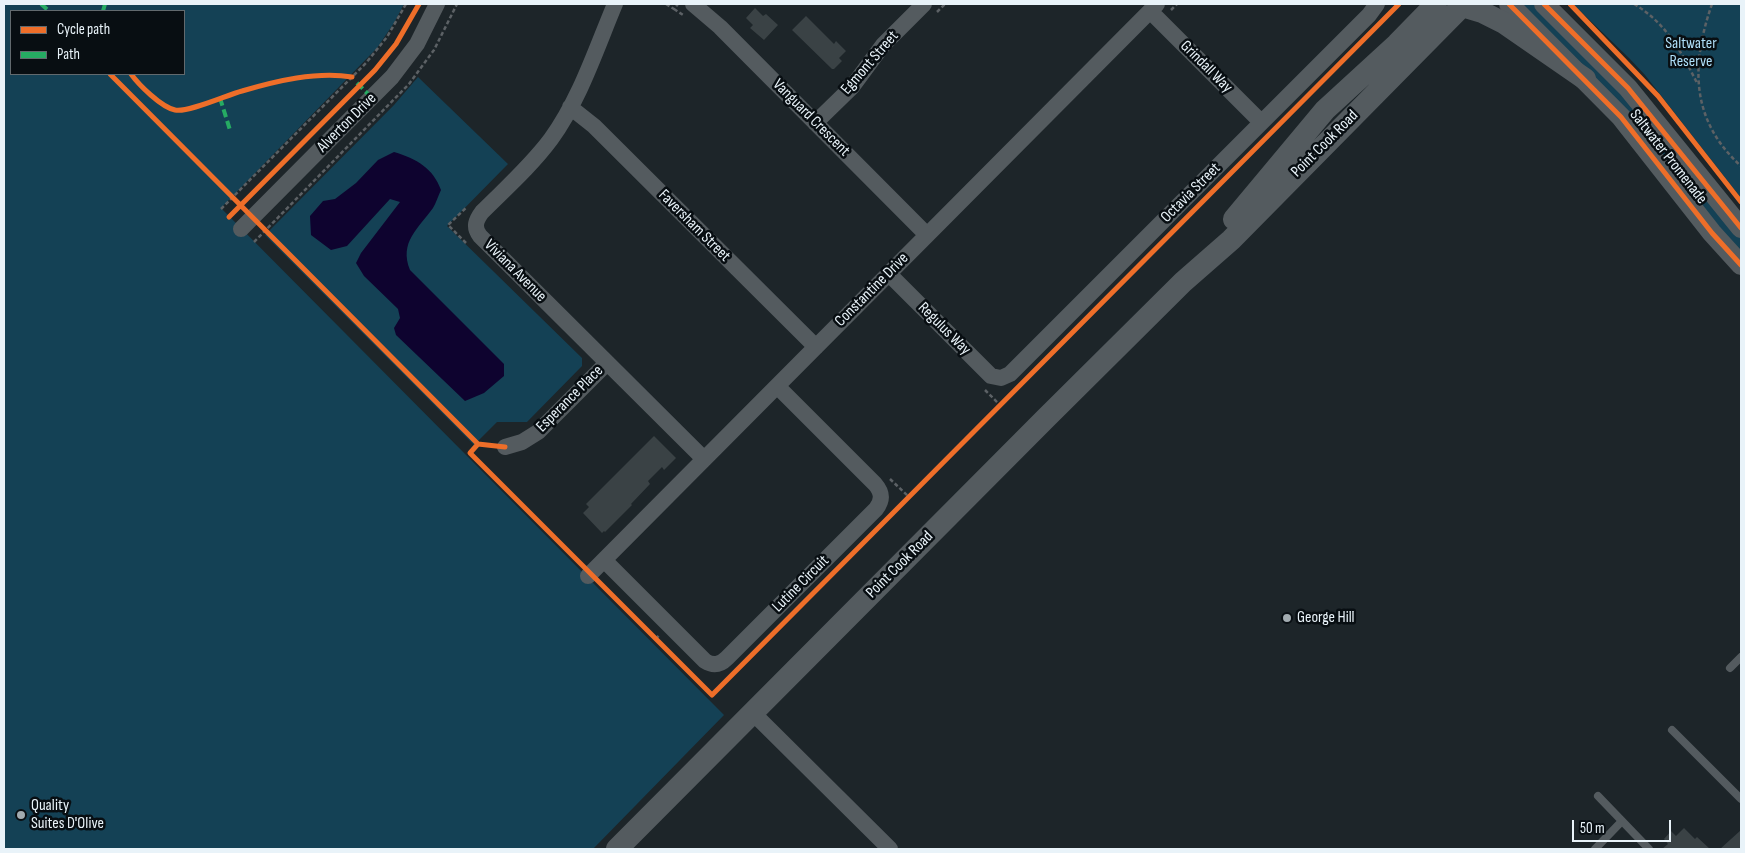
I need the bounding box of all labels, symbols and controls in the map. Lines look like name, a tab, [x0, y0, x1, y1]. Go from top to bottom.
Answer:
legend	[10, 10, 185, 75]
text: Cycle path	[57, 20, 110, 39]
street label: Egmont Street	[837, 27, 903, 99]
park label: Saltwater Reserve	[1665, 34, 1717, 72]
street label: Grindall Way	[1176, 37, 1236, 97]
text: Path	[57, 45, 80, 64]
street label: Vanguard Crescent	[768, 75, 854, 161]
street label: Alverton Drive	[313, 89, 381, 157]
street label: Point Cook Road	[1287, 106, 1363, 182]
street label: Saltwater Promenade	[1625, 106, 1711, 208]
street label: Octavia Street	[1157, 159, 1225, 227]
street label: Faversham Street	[654, 186, 734, 266]
street label: Viviana Avenue	[480, 236, 550, 306]
street label: Constantine Drive	[831, 249, 913, 331]
street label: Regulus Way	[914, 299, 974, 359]
street label: Esperance Place	[533, 362, 607, 436]
street label: Point Cook Road	[862, 527, 938, 603]
street label: Lutine Circuit	[769, 552, 833, 616]
place label: George Hill	[1297, 608, 1355, 628]
marker: George Hill	[1281, 612, 1293, 624]
place label: Quality Suites D'Olive	[31, 796, 104, 834]
marker: Quality Suites D'Olive	[15, 809, 27, 821]
scale bar	[1575, 810, 1674, 842]
text: 50 m	[1580, 819, 1605, 838]

